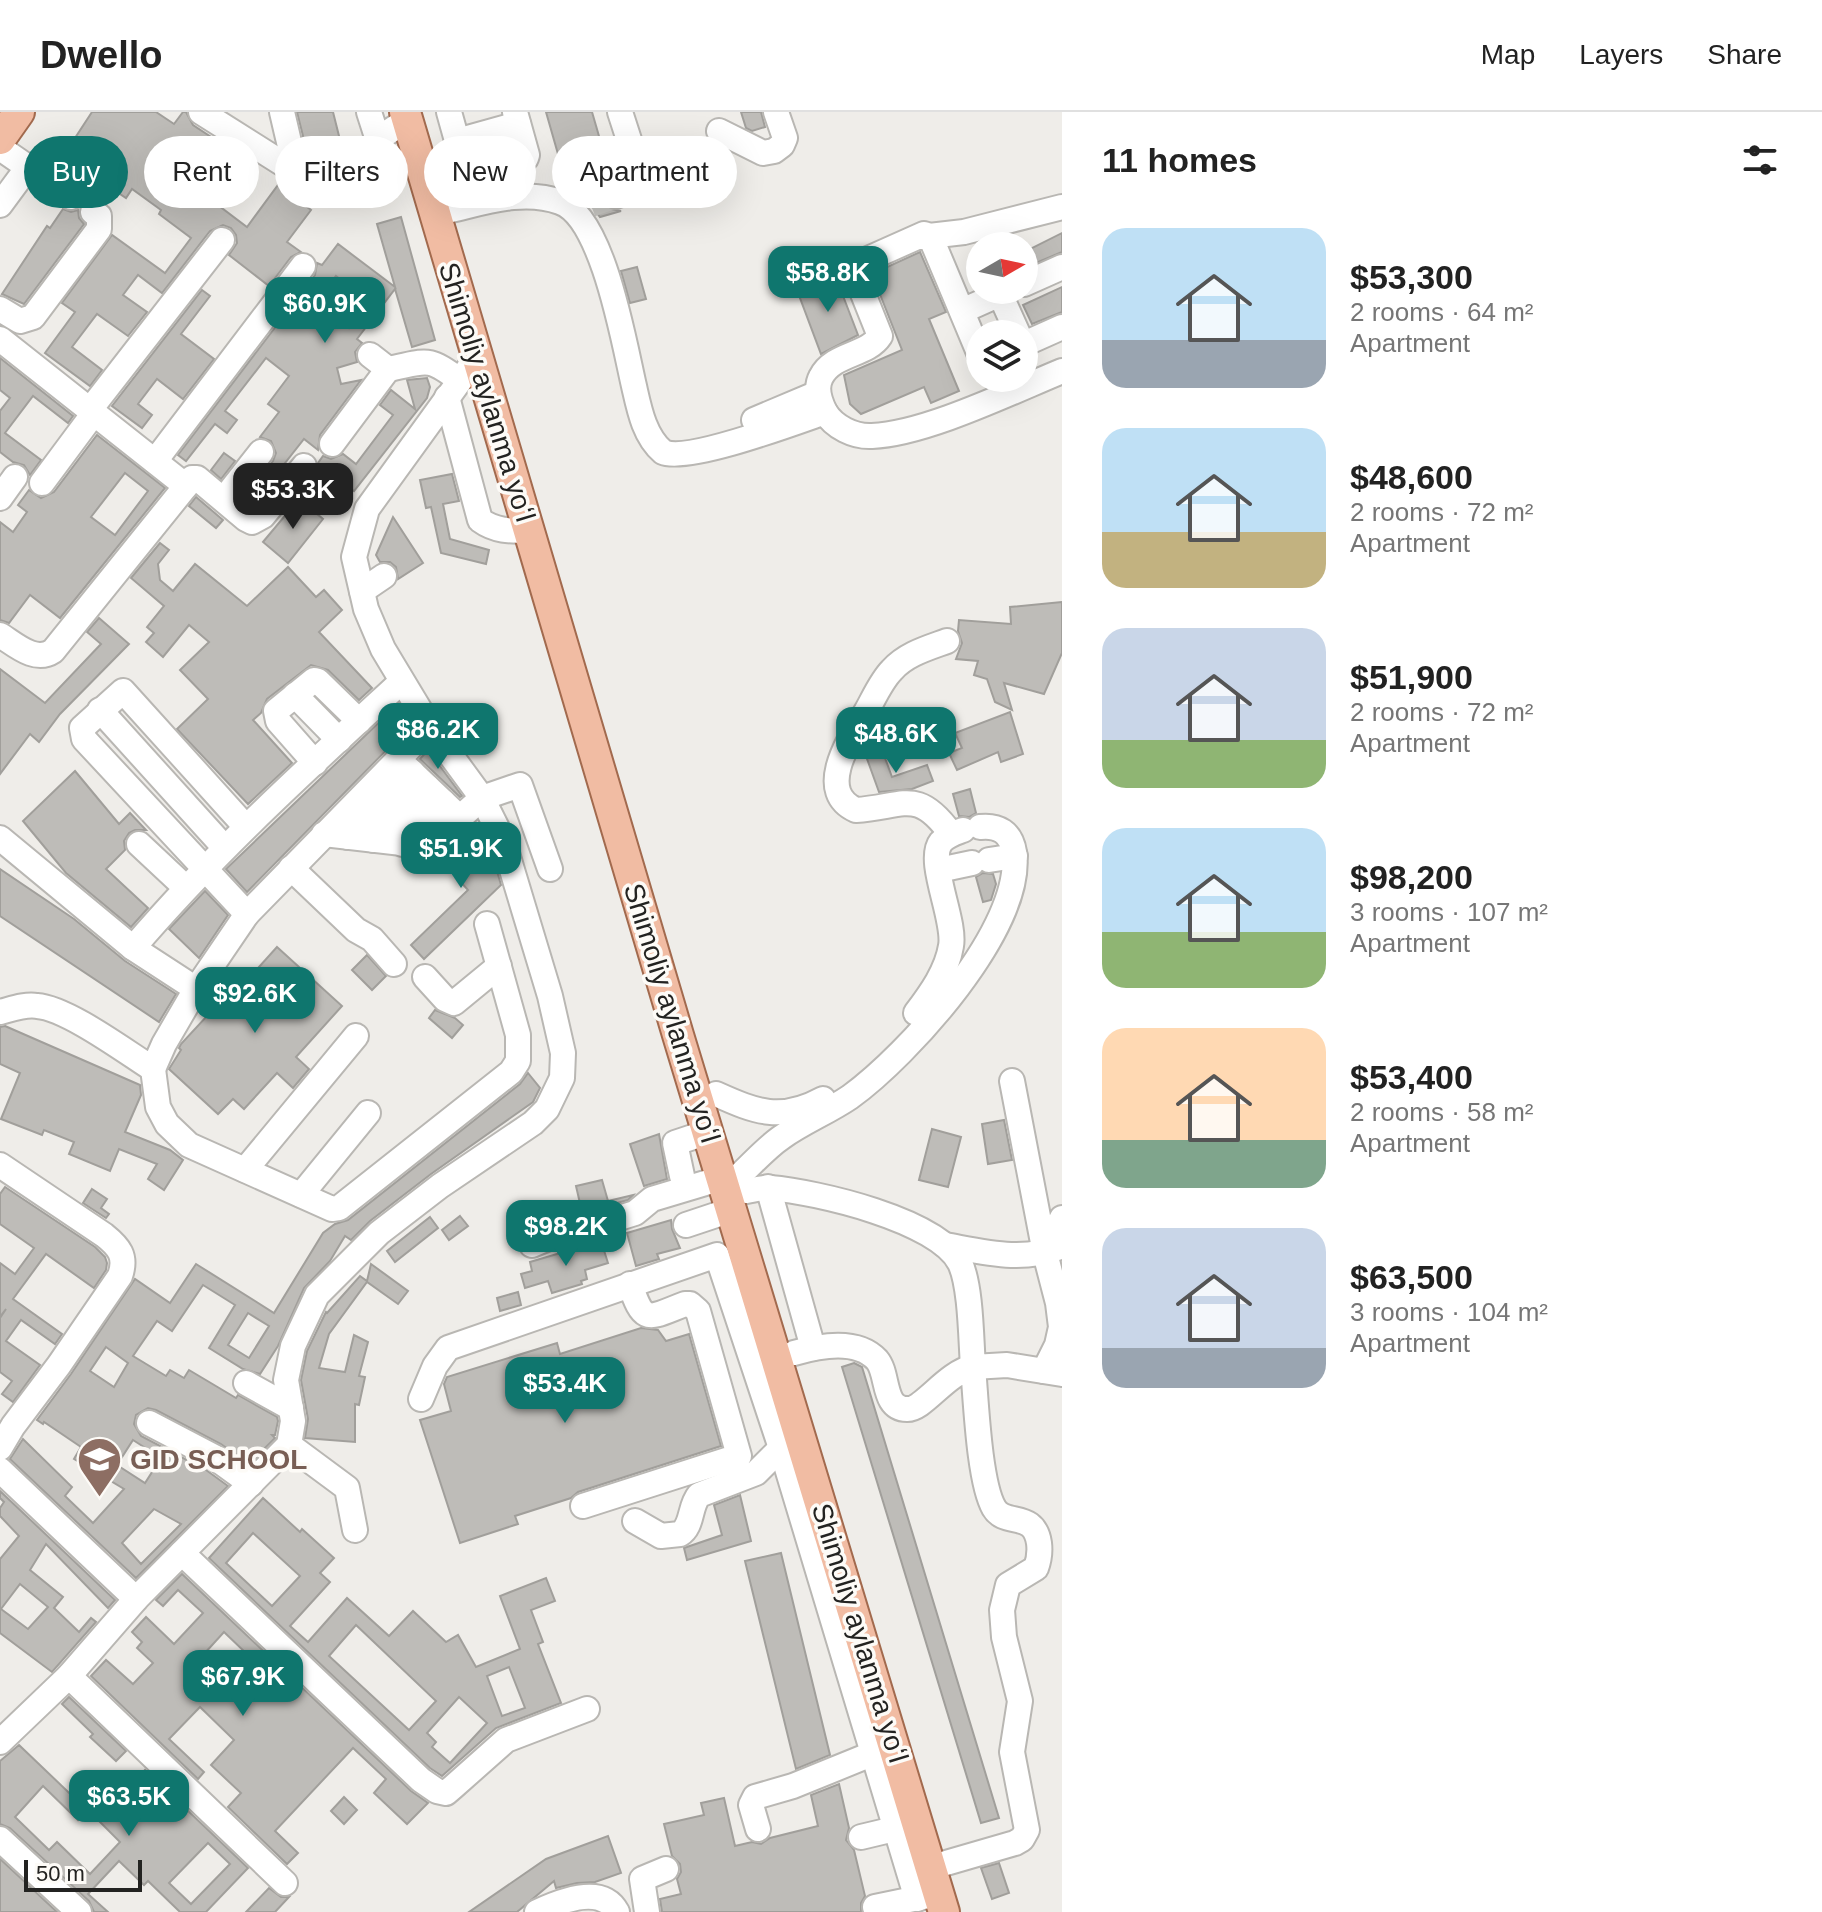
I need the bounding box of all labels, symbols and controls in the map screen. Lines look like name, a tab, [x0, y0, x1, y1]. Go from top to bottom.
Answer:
text: Dwello	[40, 34, 162, 76]
text: Map	[1481, 39, 1535, 70]
text: Layers	[1579, 39, 1663, 70]
text: Share	[1707, 39, 1782, 70]
chip: Buy	[24, 136, 128, 208]
chip: Rent	[144, 136, 259, 208]
chip: Filters	[275, 136, 408, 208]
chip: New	[424, 136, 536, 208]
chip: Apartment	[552, 136, 737, 208]
icon: filters	[1738, 138, 1782, 182]
text: 11 homes	[1102, 141, 1257, 179]
north arrow	[966, 232, 1038, 304]
map controls	[966, 232, 1038, 392]
pin: $58.8K	[763, 246, 893, 314]
text: $58.8K	[786, 257, 870, 287]
text: $53,300	[1350, 258, 1473, 296]
street label: Shimoliy aylanma yoʻl	[433, 259, 541, 525]
icon: home	[1166, 260, 1262, 356]
pin: $60.9K	[260, 277, 390, 345]
text: $60.9K	[283, 288, 367, 318]
text: 2 rooms · 64 m²	[1350, 297, 1534, 327]
button: layers	[966, 320, 1038, 392]
text: Apartment	[1350, 328, 1470, 358]
text: $48,600	[1350, 458, 1473, 496]
icon: home	[1166, 460, 1262, 556]
pin: $53.3K	[228, 463, 358, 531]
text: $53.3K	[251, 474, 335, 504]
text: 2 rooms · 72 m²	[1350, 497, 1534, 527]
text: Apartment	[1350, 528, 1470, 558]
text: $51,900	[1350, 658, 1473, 696]
icon: home	[1166, 660, 1262, 756]
text: 2 rooms · 72 m²	[1350, 697, 1534, 727]
pin: $86.2K	[373, 703, 503, 771]
pin: $48.6K	[831, 707, 961, 775]
text: $86.2K	[396, 714, 480, 744]
text: $48.6K	[854, 718, 938, 748]
text: Apartment	[1350, 728, 1470, 758]
pin: $51.9K	[396, 822, 526, 890]
text: $51.9K	[419, 833, 503, 863]
text: $98,200	[1350, 858, 1473, 896]
icon: home	[1166, 860, 1262, 956]
street label: Shimoliy aylanma yoʻl	[618, 880, 726, 1146]
text: 3 rooms · 107 m²	[1350, 897, 1548, 927]
text: Apartment	[1350, 928, 1470, 958]
pin: $92.6K	[190, 967, 320, 1035]
text: $92.6K	[213, 978, 297, 1008]
text: $53,400	[1350, 1058, 1473, 1096]
icon: home	[1166, 1060, 1262, 1156]
text: 2 rooms · 58 m²	[1350, 1097, 1534, 1127]
text: Apartment	[1350, 1128, 1470, 1158]
pin: $98.2K	[501, 1200, 631, 1268]
text: $98.2K	[524, 1211, 608, 1241]
text: $63,500	[1350, 1258, 1473, 1296]
icon: home	[1166, 1260, 1262, 1356]
text: 3 rooms · 104 m²	[1350, 1297, 1548, 1327]
text: Apartment	[1350, 1328, 1470, 1358]
pin: $53.4K	[500, 1357, 630, 1425]
text: $53.4K	[523, 1368, 607, 1398]
school or university icon: GID SCHOOL	[75, 1435, 123, 1498]
place label: GID SCHOOL	[130, 1444, 307, 1475]
street label: Shimoliy aylanma yoʻl	[806, 1500, 914, 1766]
pin: $67.9K	[178, 1650, 308, 1718]
text: $67.9K	[201, 1661, 285, 1691]
pin: $63.5K	[64, 1770, 194, 1838]
text: $63.5K	[87, 1781, 171, 1811]
scale bar	[24, 1856, 142, 1892]
text: 50 m	[36, 1861, 85, 1886]

